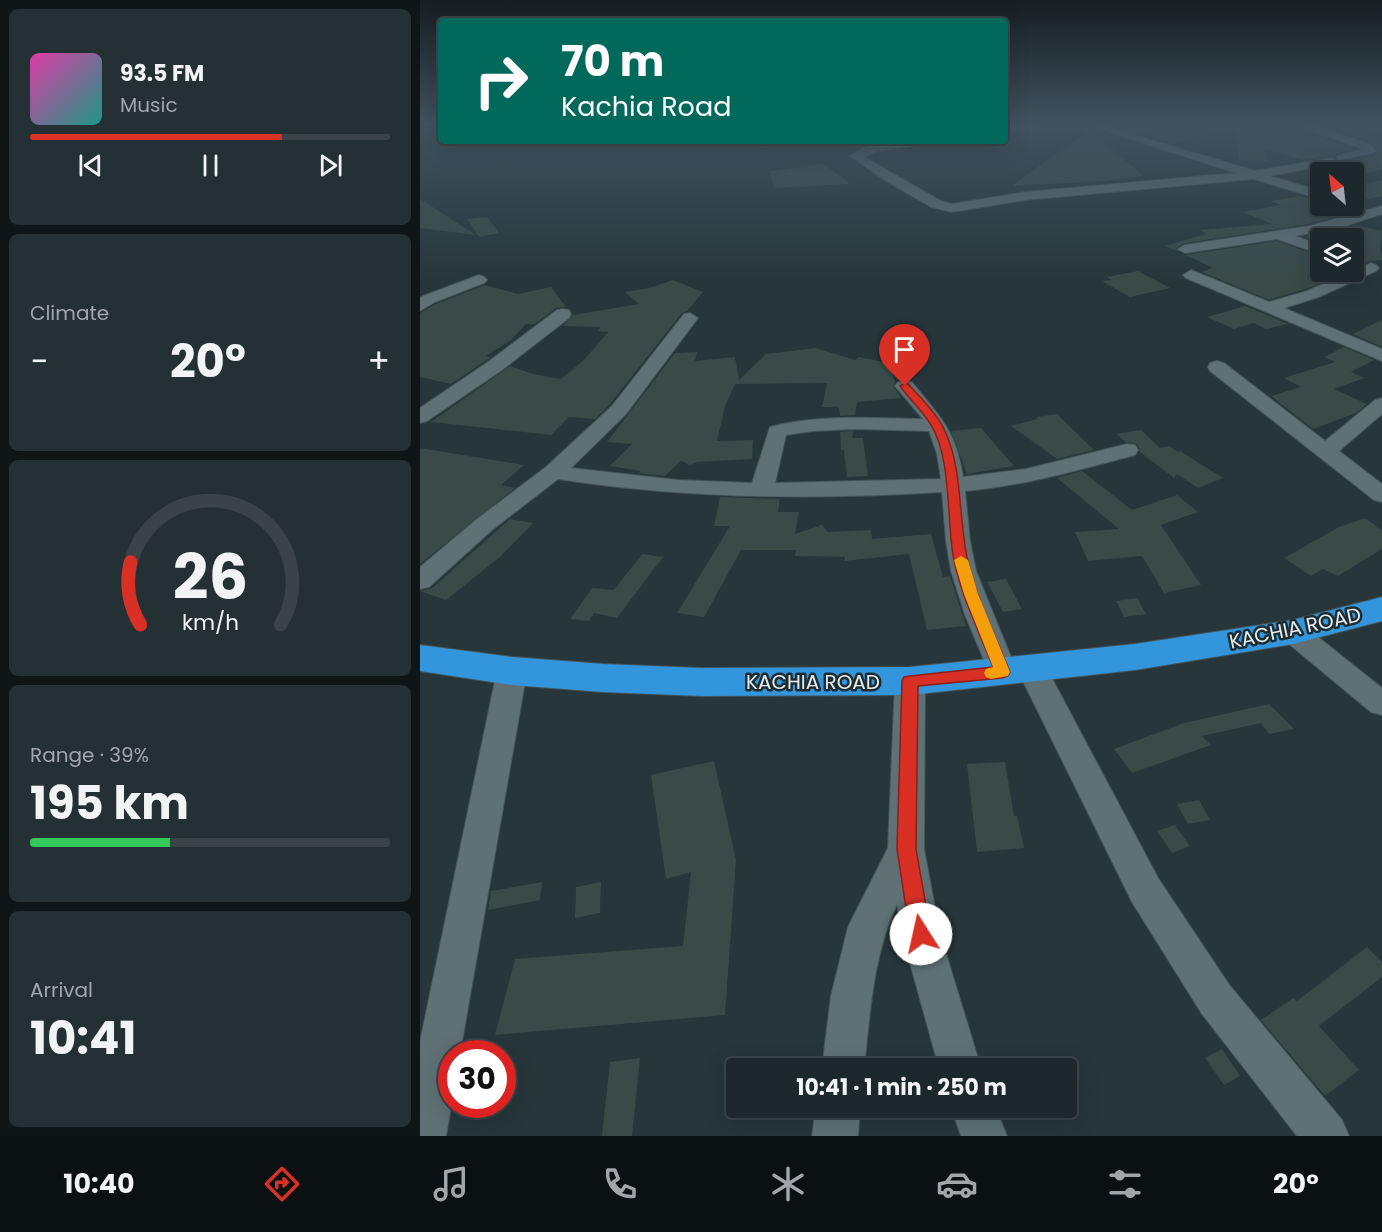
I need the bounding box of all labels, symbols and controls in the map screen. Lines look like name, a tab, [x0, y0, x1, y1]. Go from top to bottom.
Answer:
text: 70 m	[561, 32, 664, 91]
icon: right	[462, 42, 540, 120]
text: 93.5 FM	[120, 58, 204, 89]
text: Kachia Road	[561, 88, 731, 125]
text: Music	[120, 91, 178, 119]
icon: previous	[74, 149, 107, 182]
icon: pause	[194, 149, 227, 182]
icon: next	[314, 149, 347, 182]
north arrow	[1310, 162, 1364, 216]
map controls	[1310, 162, 1364, 282]
button: layers	[1310, 228, 1364, 282]
text: Climate	[30, 299, 109, 327]
pin	[879, 324, 930, 386]
text: 20°	[170, 330, 246, 393]
icon: arrive	[888, 333, 921, 366]
text: −	[30, 338, 48, 385]
text: +	[367, 338, 390, 385]
text: 26	[172, 533, 248, 621]
street label: KACHIA ROAD	[1227, 600, 1363, 656]
text: km/h	[181, 607, 239, 638]
street label: KACHIA ROAD	[746, 668, 880, 696]
text: Range · 39%	[30, 741, 149, 769]
text: 195 km	[30, 772, 189, 835]
position arrow	[889, 902, 953, 966]
text: Arrival	[30, 976, 93, 1004]
text: 10:41	[30, 1007, 136, 1070]
speed limit sign: 30	[438, 1040, 516, 1118]
text: 10:41 · 1 min · 250 m	[796, 1072, 1007, 1103]
icon: directions	[261, 1163, 303, 1205]
icon: music	[430, 1163, 472, 1205]
icon: phone	[599, 1163, 641, 1205]
icon: climate	[767, 1163, 809, 1205]
icon: car	[936, 1163, 978, 1205]
icon: filters	[1104, 1163, 1146, 1205]
text: 10:40	[63, 1165, 135, 1202]
text: 20°	[1273, 1165, 1319, 1202]

